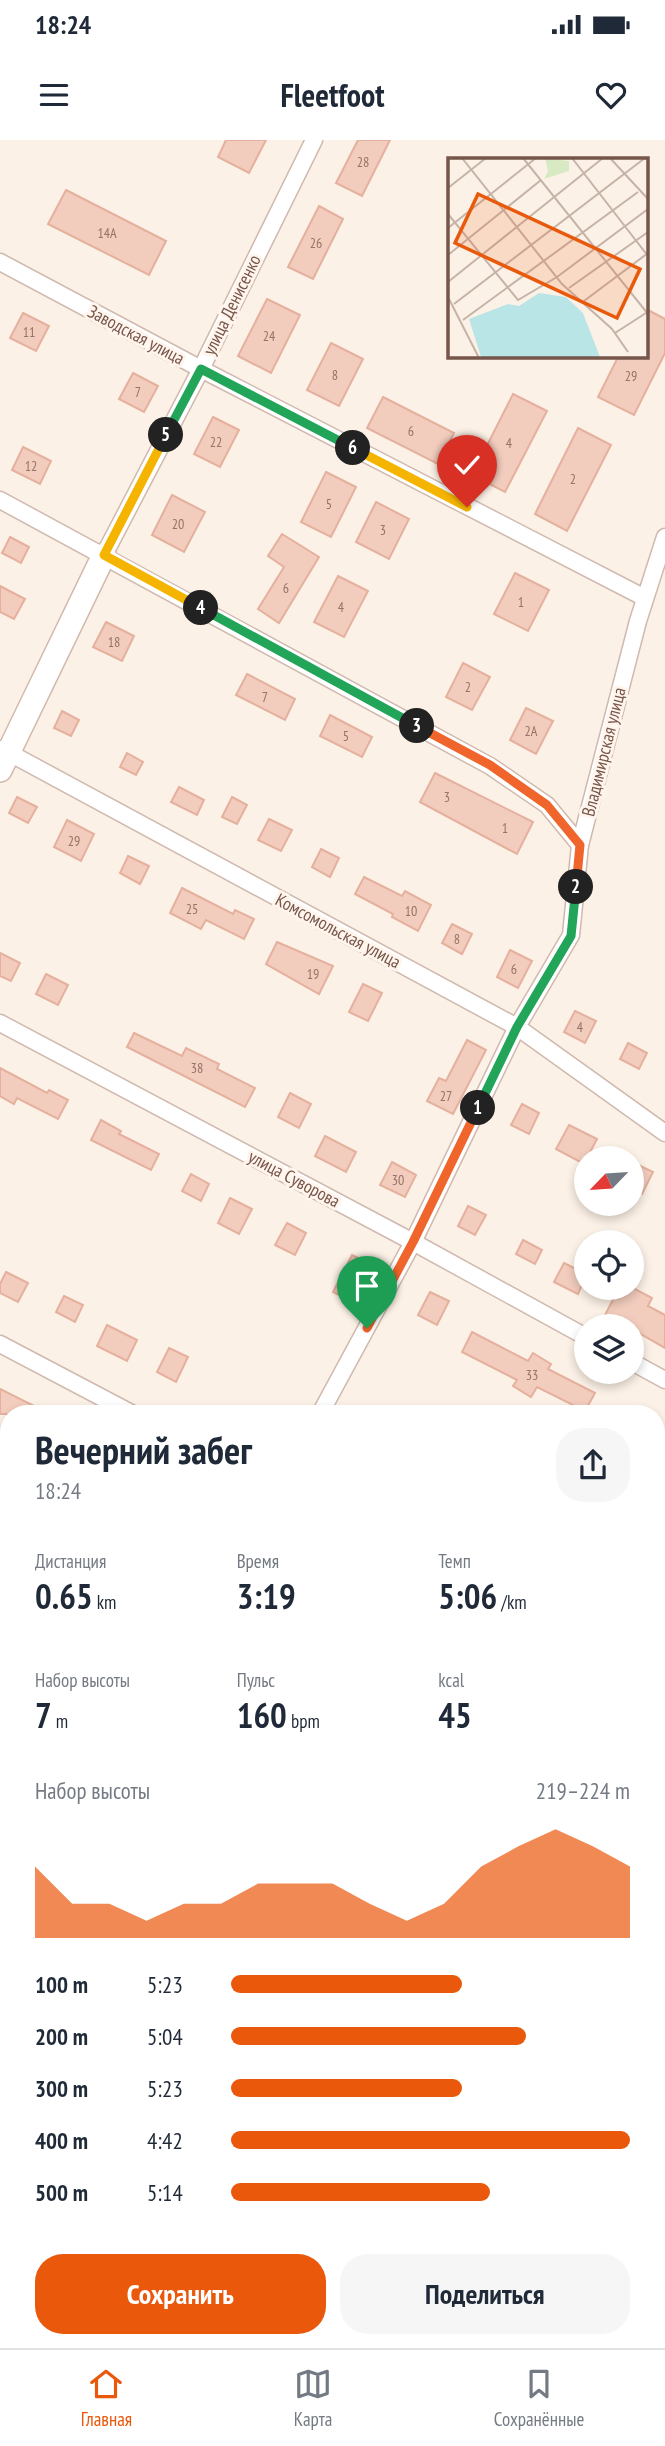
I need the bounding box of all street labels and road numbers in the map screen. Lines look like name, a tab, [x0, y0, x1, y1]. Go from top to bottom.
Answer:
street label: улица Денисенко	[197, 251, 266, 359]
street label: Заводская улица	[84, 299, 188, 370]
street label: Владимирская улица	[576, 685, 631, 819]
street label: Комсомольская улица	[272, 888, 405, 973]
street label: улица Суворова	[244, 1145, 344, 1212]

